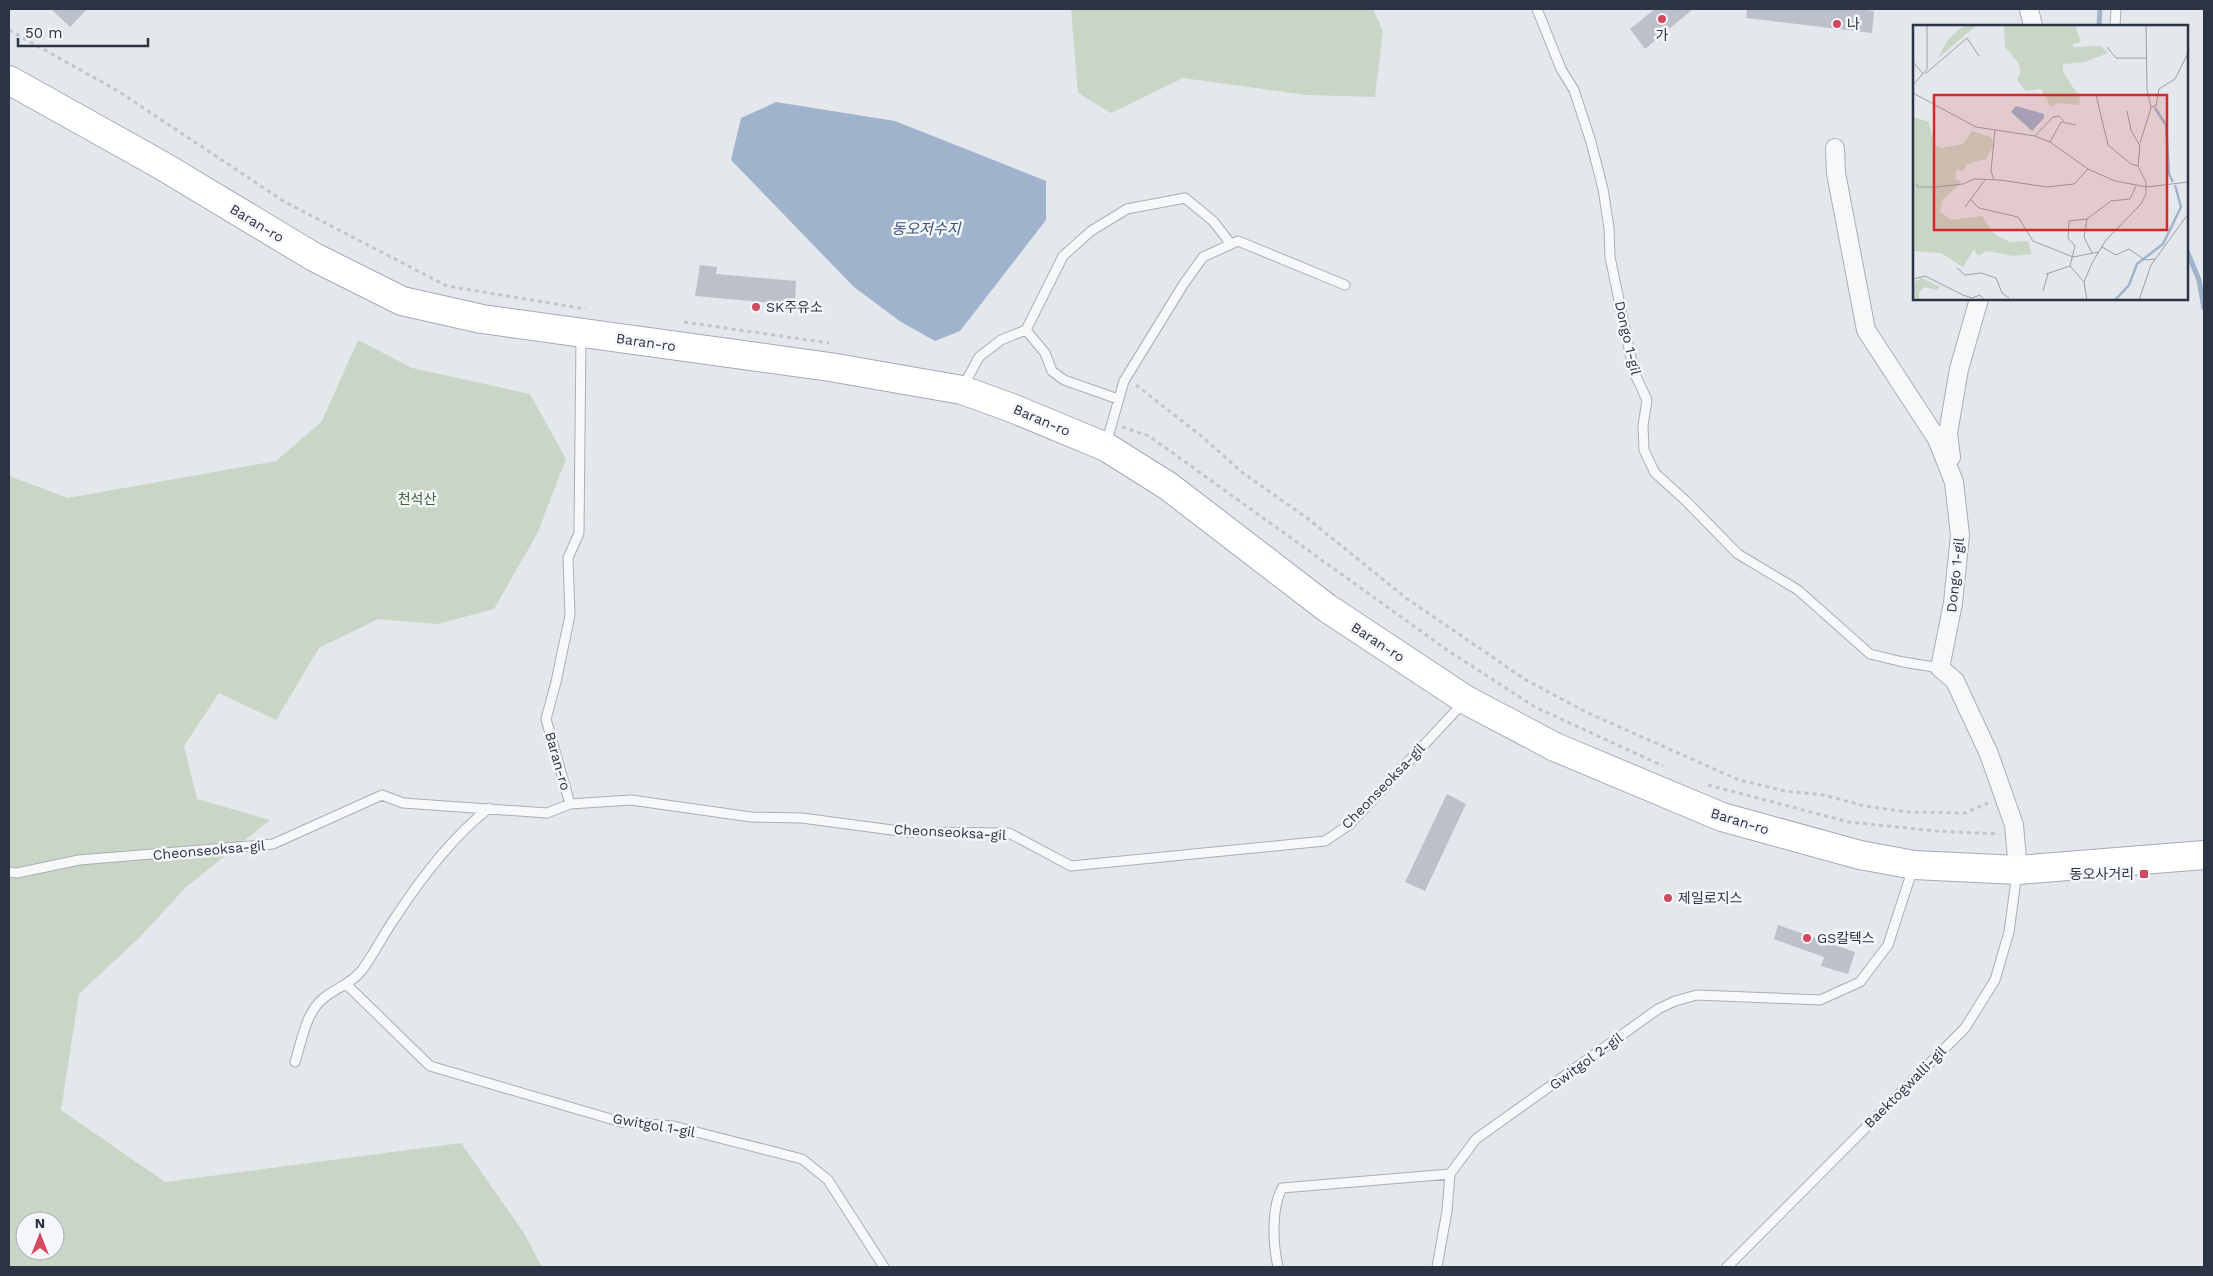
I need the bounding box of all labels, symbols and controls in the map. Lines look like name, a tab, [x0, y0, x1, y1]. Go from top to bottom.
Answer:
marker: 가	[1656, 13, 1668, 25]
scale bar	[18, 15, 148, 47]
place label: 나	[1847, 16, 1860, 32]
marker: 나	[1831, 18, 1843, 30]
text: 50 m	[25, 24, 62, 42]
inset map	[1913, 25, 2188, 300]
place label: 가	[1656, 27, 1669, 43]
street label: Baran-ro	[227, 201, 287, 245]
water label: 동오저수지	[891, 220, 962, 238]
place label: SK주유소	[766, 299, 823, 315]
street label: Dongo 1-gil	[1612, 299, 1644, 377]
marker: SK주유소	[750, 301, 762, 313]
street label: Baran-ro	[615, 330, 677, 354]
street label: Baran-ro	[1011, 401, 1073, 439]
park label: 천석산	[398, 491, 436, 507]
street label: Dongo 1-gil	[1943, 536, 1967, 613]
street label: Baran-ro	[1348, 619, 1408, 665]
street label: Baran-ro	[542, 730, 574, 792]
street label: Cheonseoksa-gil	[1338, 739, 1428, 832]
street label: Baran-ro	[1709, 805, 1771, 837]
street label: Cheonseoksa-gil	[893, 821, 1007, 843]
street label: Cheonseoksa-gil	[152, 837, 267, 863]
place label: 동오사거리	[2070, 866, 2134, 882]
marker: 동오사거리	[2138, 868, 2150, 880]
place label: 제일로지스	[1678, 890, 1743, 906]
marker: 제일로지스	[1662, 892, 1674, 904]
place label: GS칼텍스	[1817, 930, 1875, 946]
marker: GS칼텍스	[1801, 932, 1813, 944]
street label: Gwitgol 2-gil	[1546, 1029, 1626, 1093]
street label: Baektogwalli-gil	[1861, 1042, 1950, 1131]
street label: Gwitgol 1-gil	[611, 1110, 697, 1140]
north arrow	[15, 1211, 65, 1261]
text: N	[35, 1215, 45, 1231]

